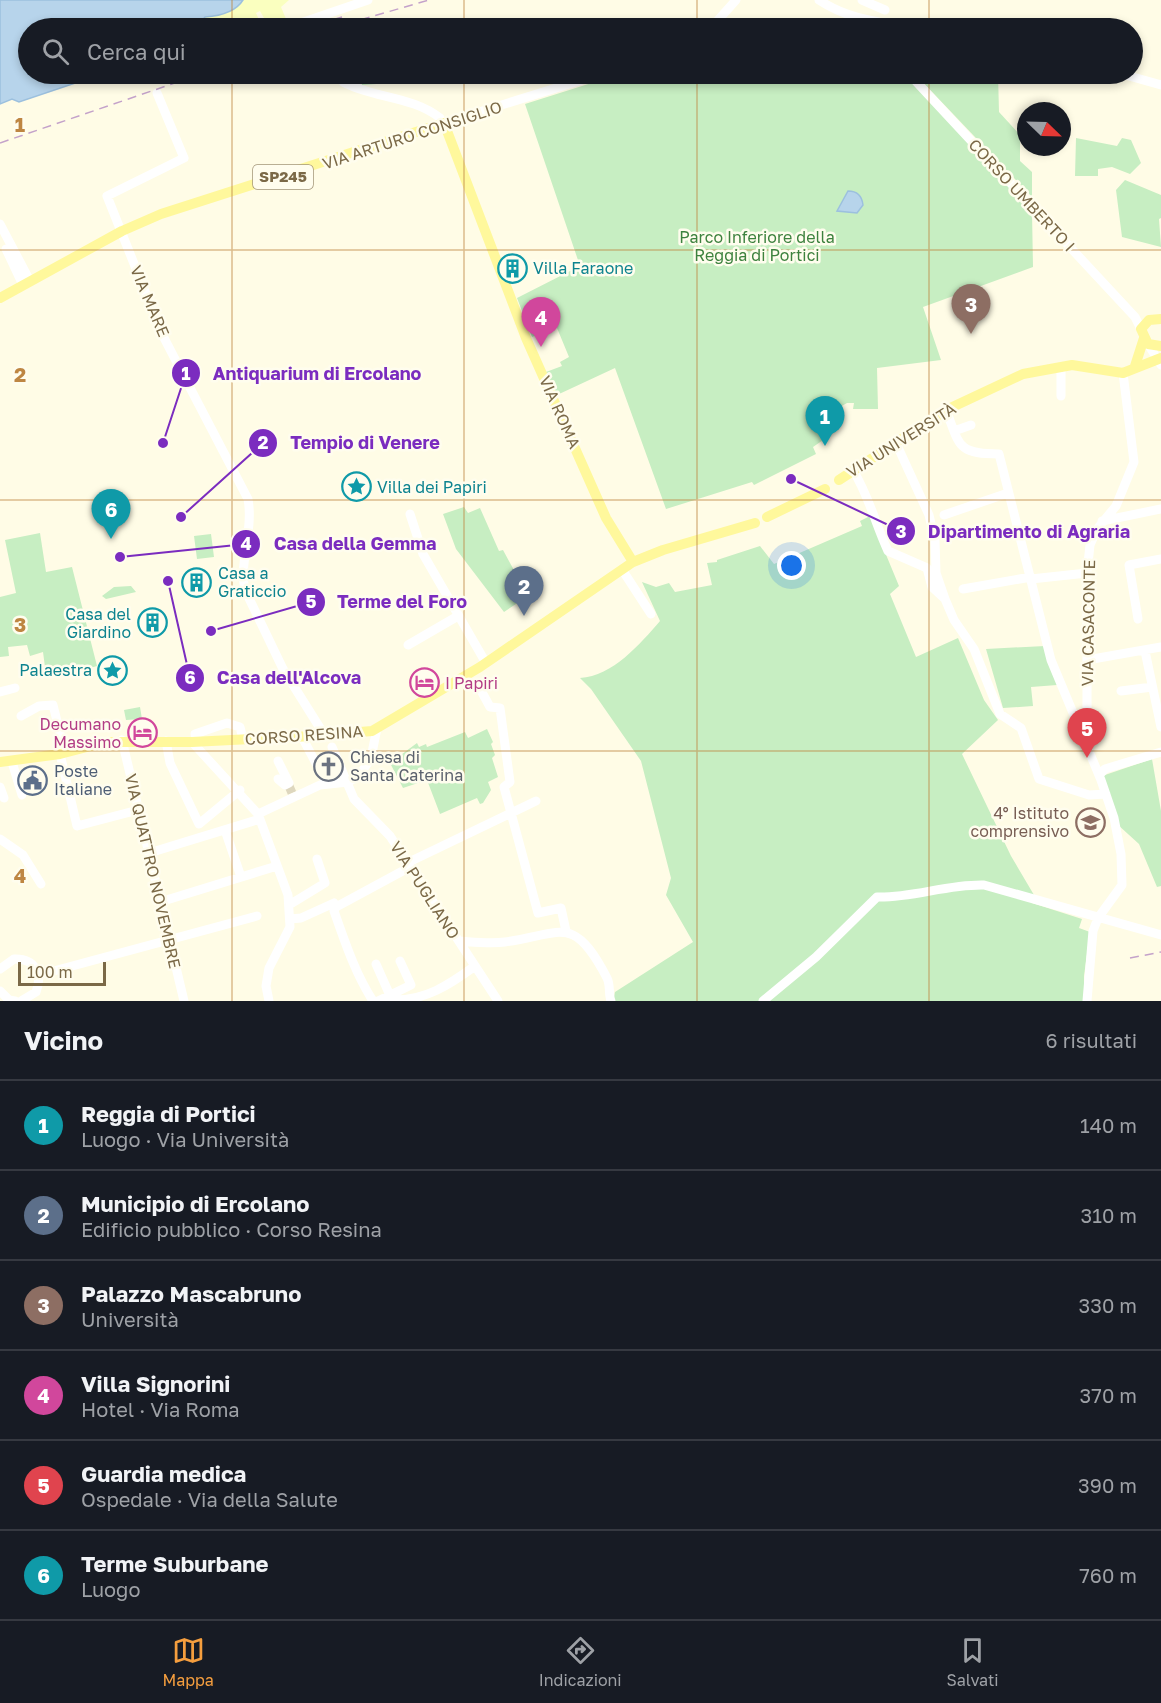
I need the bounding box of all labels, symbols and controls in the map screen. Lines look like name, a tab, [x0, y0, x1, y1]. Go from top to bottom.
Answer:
search box	[18, 18, 1143, 84]
icon: search	[39, 35, 72, 68]
text: Cerca qui	[87, 38, 186, 65]
street label: VIA ARTURO CONSIGLIO	[320, 96, 504, 174]
north arrow	[1017, 102, 1071, 156]
text: 1	[15, 112, 25, 136]
street label: CORSO UMBERTO I	[965, 134, 1079, 256]
road number: SP245	[253, 165, 313, 189]
park label: Parco Inferiore della Reggia di Portici	[679, 227, 835, 265]
building icon: Villa Faraone	[496, 252, 528, 284]
place label: Villa Faraone	[533, 258, 633, 278]
street label: VIA MARE	[126, 262, 174, 340]
pin: 3	[952, 284, 990, 334]
pin: 4	[522, 298, 560, 347]
callout: Antiquarium di Ercolano	[171, 355, 434, 391]
text: 2	[14, 362, 26, 386]
text: 1	[181, 362, 191, 384]
text: Antiquarium di Ercolano	[213, 362, 422, 384]
street label: VIA ROMA	[535, 372, 585, 452]
pin: 1	[806, 396, 844, 446]
street label: VIA UNIVERSITÀ	[843, 398, 960, 482]
callout: Tempio di Venere	[248, 425, 452, 461]
text: 2	[258, 431, 269, 453]
text: Tempio di Venere	[290, 431, 440, 453]
place icon: Villa dei Papiri	[340, 471, 372, 503]
place label: Villa dei Papiri	[377, 477, 487, 497]
pin: 6	[92, 490, 130, 539]
callout: Dipartimento di Agraria	[886, 513, 1142, 549]
text: 3	[896, 520, 907, 542]
text: Dipartimento di Agraria	[928, 520, 1130, 542]
callout: Casa della Gemma	[231, 526, 448, 562]
text: 4	[240, 532, 252, 554]
text: Casa della Gemma	[274, 532, 436, 554]
your location	[777, 551, 806, 580]
street label: VIA CASACONTE	[1077, 560, 1099, 686]
place label: Casa a Graticcio	[218, 563, 286, 601]
building icon: Casa a Graticcio	[181, 566, 213, 598]
pin: 2	[504, 566, 544, 616]
callout: Terme del Foro	[296, 584, 479, 620]
text: 5	[306, 590, 317, 612]
text: Terme del Foro	[337, 590, 467, 612]
place label: Casa del Giardino	[65, 604, 131, 642]
building icon: Casa del Giardino	[136, 607, 168, 639]
text: 3	[14, 612, 26, 636]
place icon: Palaestra	[97, 654, 129, 686]
place label: Palaestra	[19, 660, 92, 680]
callout: Casa dell'Alcova	[175, 660, 374, 696]
text: 6	[184, 666, 196, 688]
text: Casa dell'Alcova	[217, 666, 361, 688]
hotel icon: I Papiri	[408, 667, 440, 699]
place label: I Papiri	[445, 673, 498, 693]
pin: 5	[1068, 708, 1106, 758]
place label: Decumano Massimo	[39, 714, 121, 752]
hotel icon: Decumano Massimo	[126, 717, 158, 749]
street label: CORSO RESINA	[244, 721, 364, 749]
place label: Chiesa di Santa Caterina	[350, 747, 463, 785]
church icon: Chiesa di Santa Caterina	[313, 750, 345, 782]
place label: Poste Italiane	[54, 761, 112, 799]
public building icon: Poste Italiane	[17, 764, 49, 796]
street label: VIA QUATTRO NOVEMBRE	[121, 772, 185, 970]
place label: 4° Istituto comprensivo	[970, 803, 1069, 841]
school or university icon: 4° Istituto comprensivo	[1074, 806, 1106, 838]
street label: VIA PUGLIANO	[386, 837, 464, 943]
text: 4	[14, 863, 26, 887]
scale bar	[18, 959, 106, 986]
text: 100 m	[27, 962, 73, 982]
text: Vicino	[24, 1025, 103, 1056]
text: 6 risultati	[1046, 1028, 1137, 1052]
text: Reggia di Portici	[81, 1100, 256, 1127]
text: 1	[38, 1113, 49, 1137]
text: 140 m	[1080, 1113, 1137, 1137]
text: Luogo · Via Università	[81, 1127, 289, 1151]
text: Municipio di Ercolano	[81, 1190, 309, 1217]
text: 2	[37, 1203, 50, 1227]
text: 310 m	[1081, 1203, 1137, 1227]
text: Edificio pubblico · Corso Resina	[81, 1217, 382, 1241]
text: Palazzo Mascabruno	[81, 1280, 301, 1307]
text: 3	[37, 1293, 50, 1317]
text: 330 m	[1079, 1293, 1137, 1317]
text: Università	[81, 1307, 179, 1331]
text: Villa Signorini	[81, 1370, 230, 1397]
text: 4	[37, 1383, 50, 1407]
text: 370 m	[1080, 1383, 1137, 1407]
text: Hotel · Via Roma	[81, 1397, 240, 1421]
text: Guardia medica	[81, 1460, 246, 1487]
text: 5	[37, 1473, 50, 1497]
text: 390 m	[1078, 1473, 1137, 1497]
text: Ospedale · Via della Salute	[81, 1487, 338, 1511]
text: Terme Suburbane	[81, 1550, 268, 1577]
text: 6	[37, 1563, 50, 1587]
text: 760 m	[1079, 1563, 1137, 1587]
text: Luogo	[81, 1577, 140, 1601]
tab: Mappa	[162, 1634, 214, 1690]
tab: Indicazioni	[539, 1634, 622, 1690]
tab: Salvati	[946, 1634, 999, 1690]

